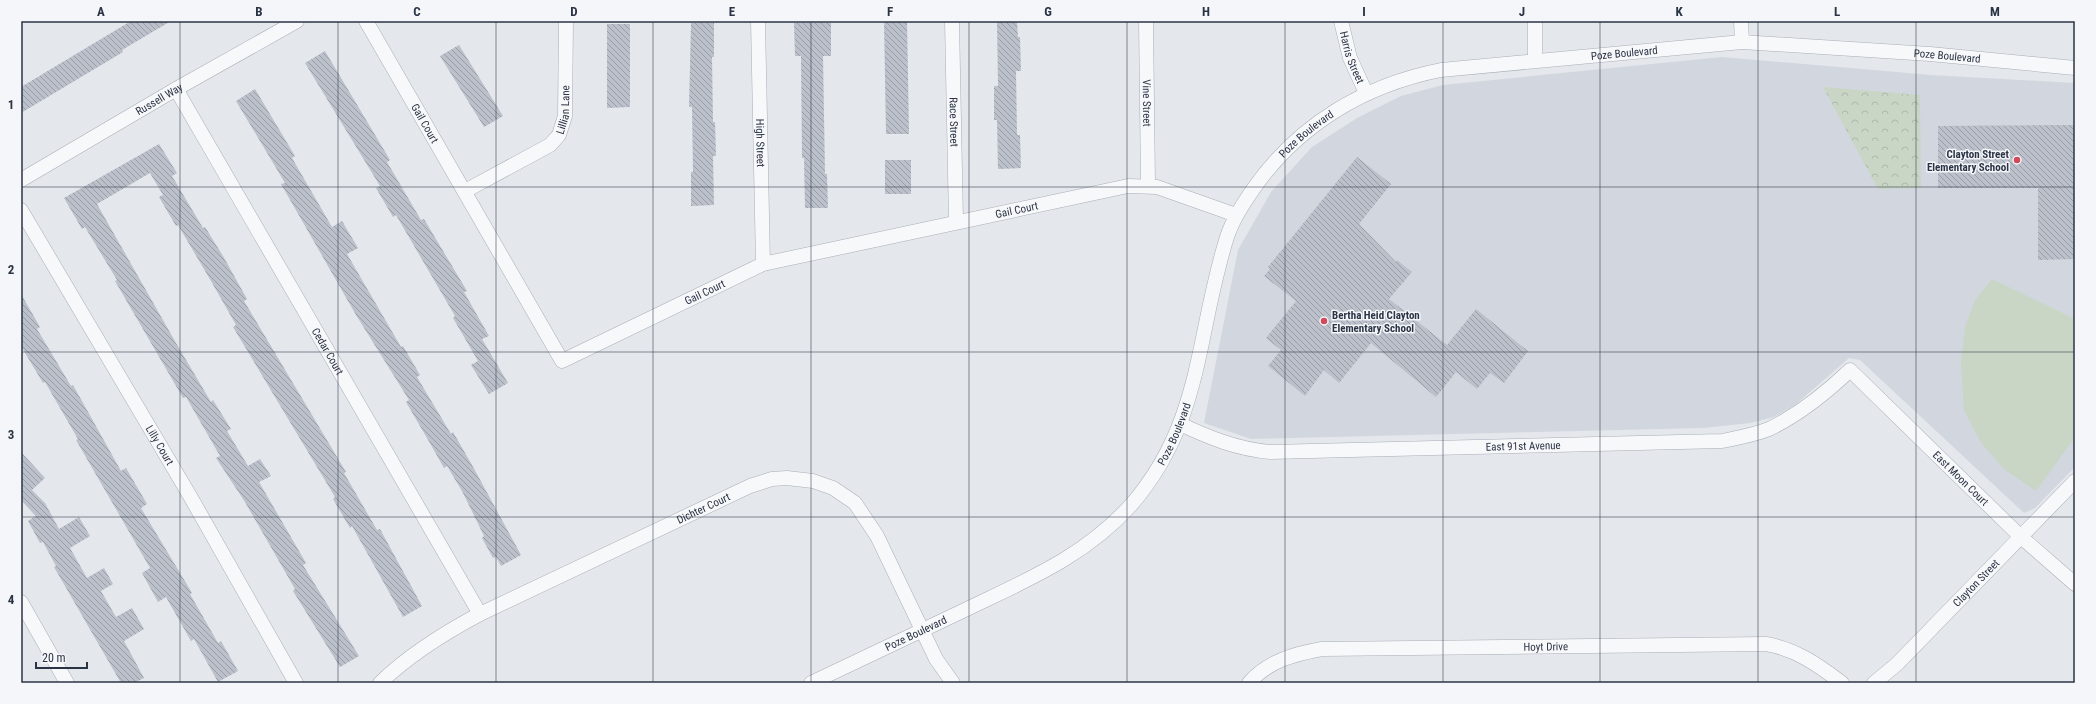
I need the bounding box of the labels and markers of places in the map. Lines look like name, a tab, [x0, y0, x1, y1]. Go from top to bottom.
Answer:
place label: Clayton Street Elementary School	[1927, 148, 2010, 174]
marker: Clayton Street Elementary School	[2012, 155, 2022, 165]
place label: Bertha Heid Clayton Elementary School	[1332, 309, 1420, 335]
marker: Bertha Heid Clayton Elementary School	[1319, 316, 1329, 326]

